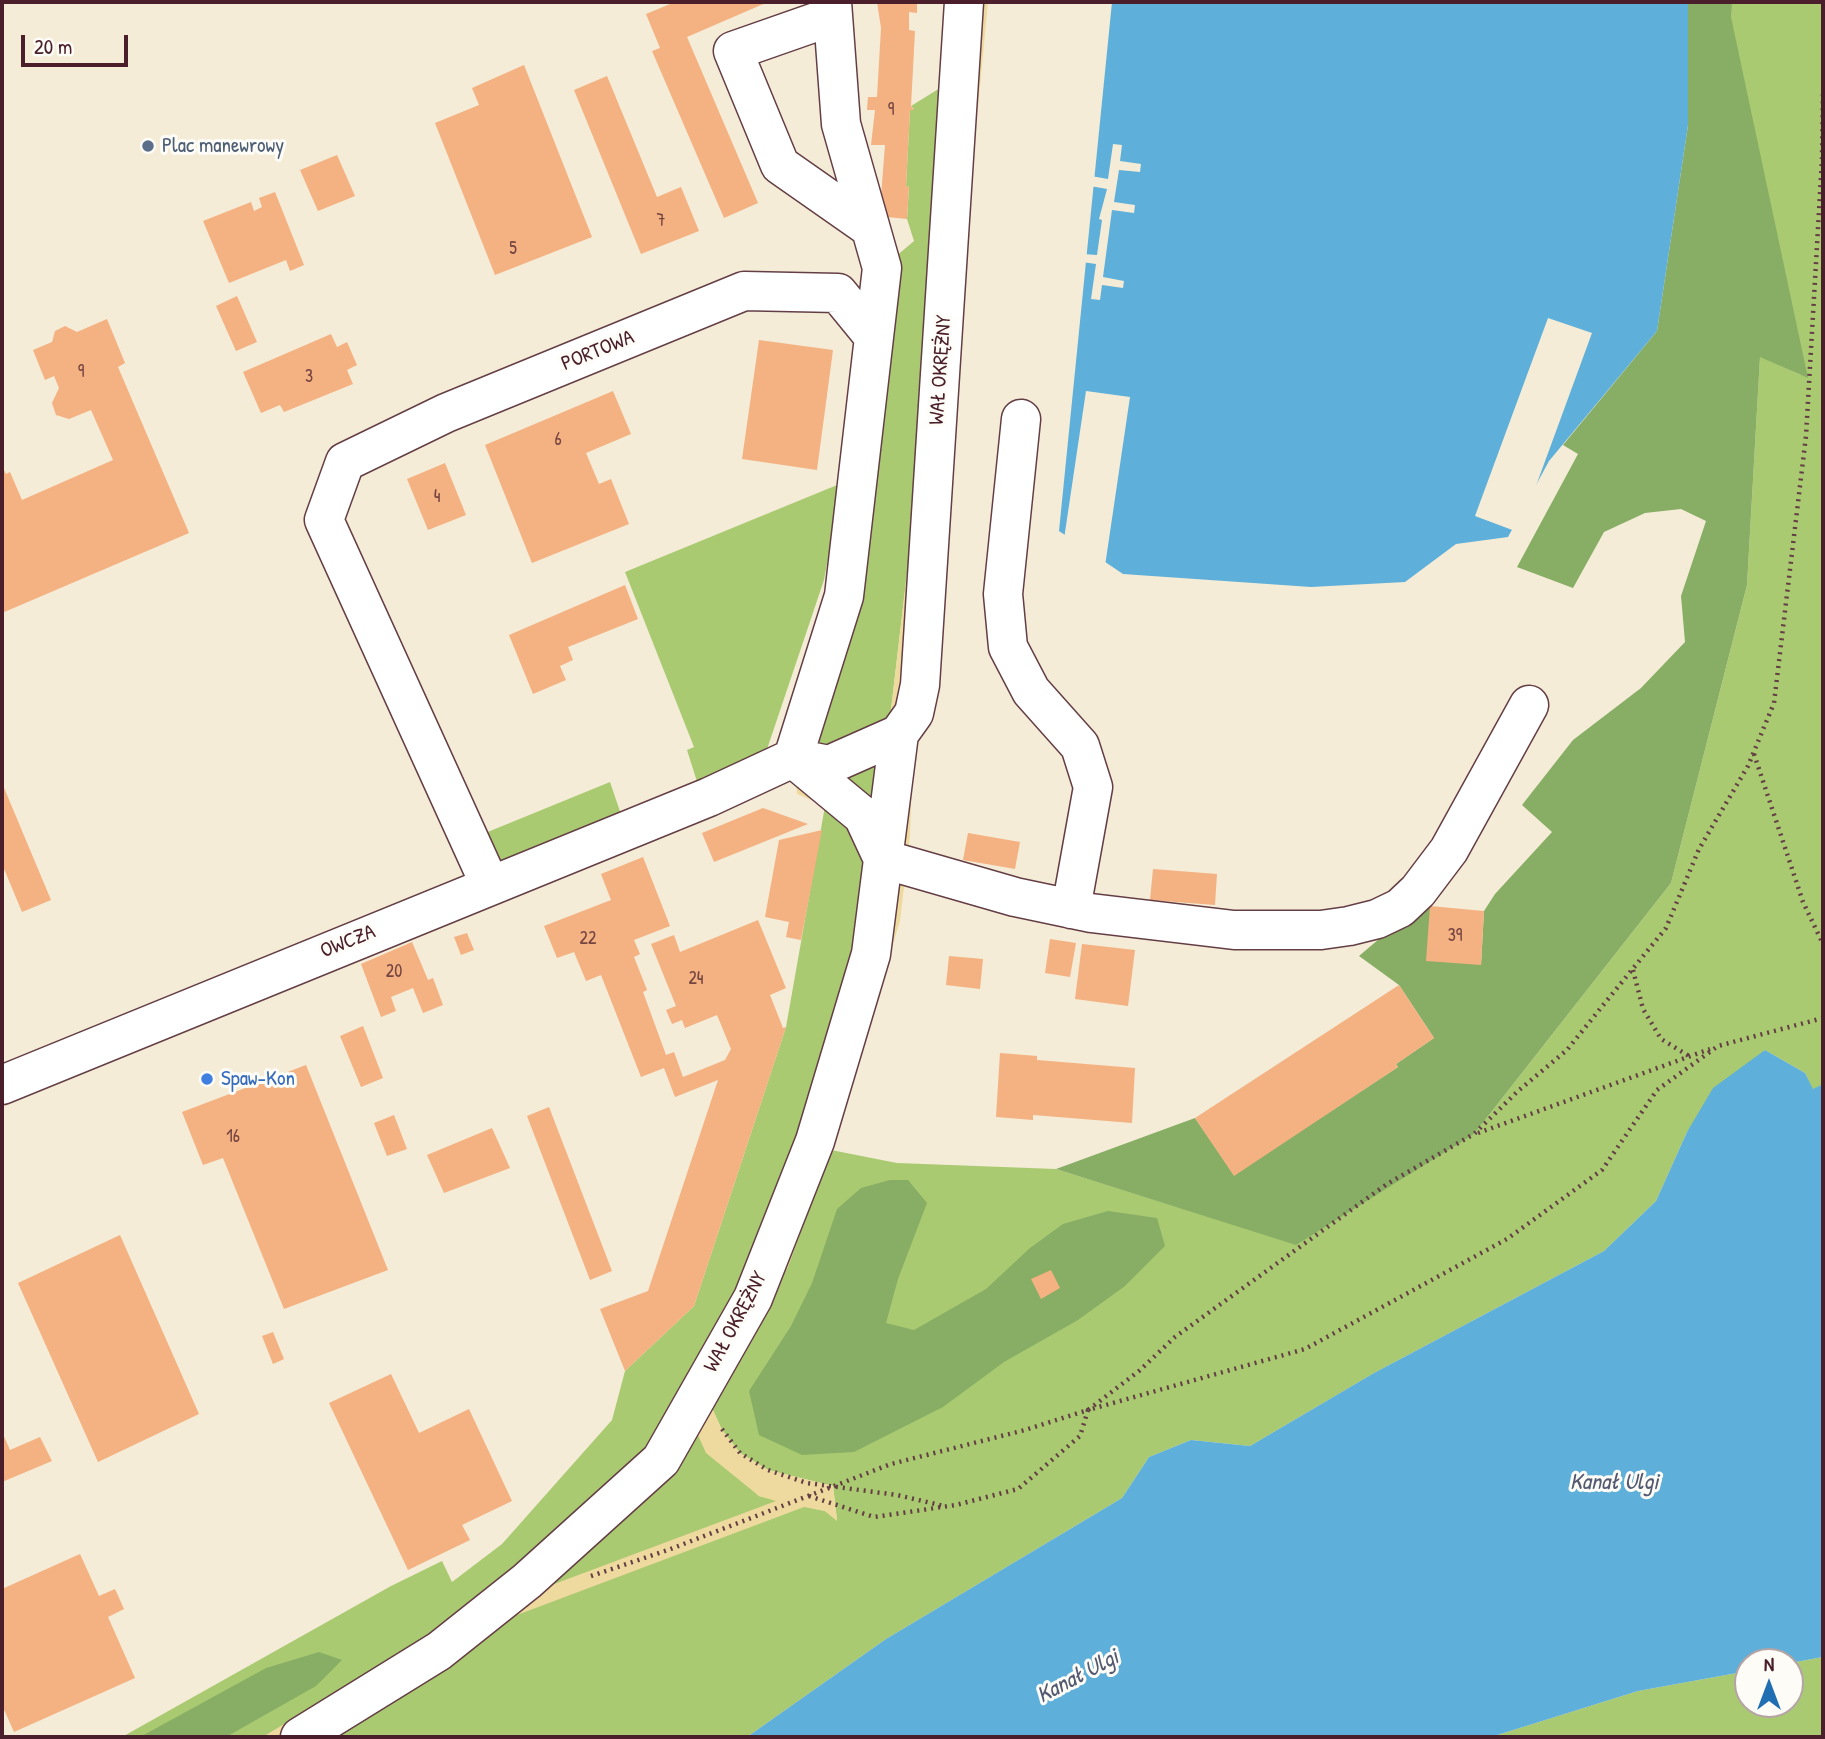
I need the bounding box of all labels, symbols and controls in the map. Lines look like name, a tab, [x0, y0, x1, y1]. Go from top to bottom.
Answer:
scale bar	[24, 21, 131, 65]
text: 20 m	[34, 32, 72, 61]
house number: 9	[888, 99, 894, 121]
place label: Plac manewrowy	[162, 133, 284, 159]
marker: Plac manewrowy	[140, 138, 156, 154]
house number: 7	[657, 210, 665, 232]
house number: 5	[509, 238, 517, 260]
street label: WAŁ OKRĘŻNY	[925, 314, 957, 426]
street label: PORTOWA	[558, 325, 638, 377]
house number: 9	[78, 361, 84, 383]
house number: 3	[305, 366, 313, 388]
house number: 6	[554, 429, 562, 451]
house number: 4	[434, 486, 440, 508]
street label: OWCZA	[317, 920, 379, 964]
house number: 39	[1448, 925, 1462, 947]
house number: 22	[580, 928, 596, 950]
house number: 20	[386, 961, 402, 983]
house number: 24	[688, 968, 704, 990]
place label: Spaw-Kon	[221, 1066, 295, 1092]
marker: Spaw-Kon	[199, 1071, 215, 1087]
house number: 16	[226, 1126, 240, 1148]
street label: WAŁ OKRĘŻNY	[699, 1268, 773, 1376]
water label: Kanał Ulgi	[1570, 1469, 1658, 1497]
water label: Kanał Ulgi	[1032, 1644, 1124, 1710]
north arrow	[1734, 1648, 1804, 1718]
text: N	[1764, 1651, 1774, 1677]

